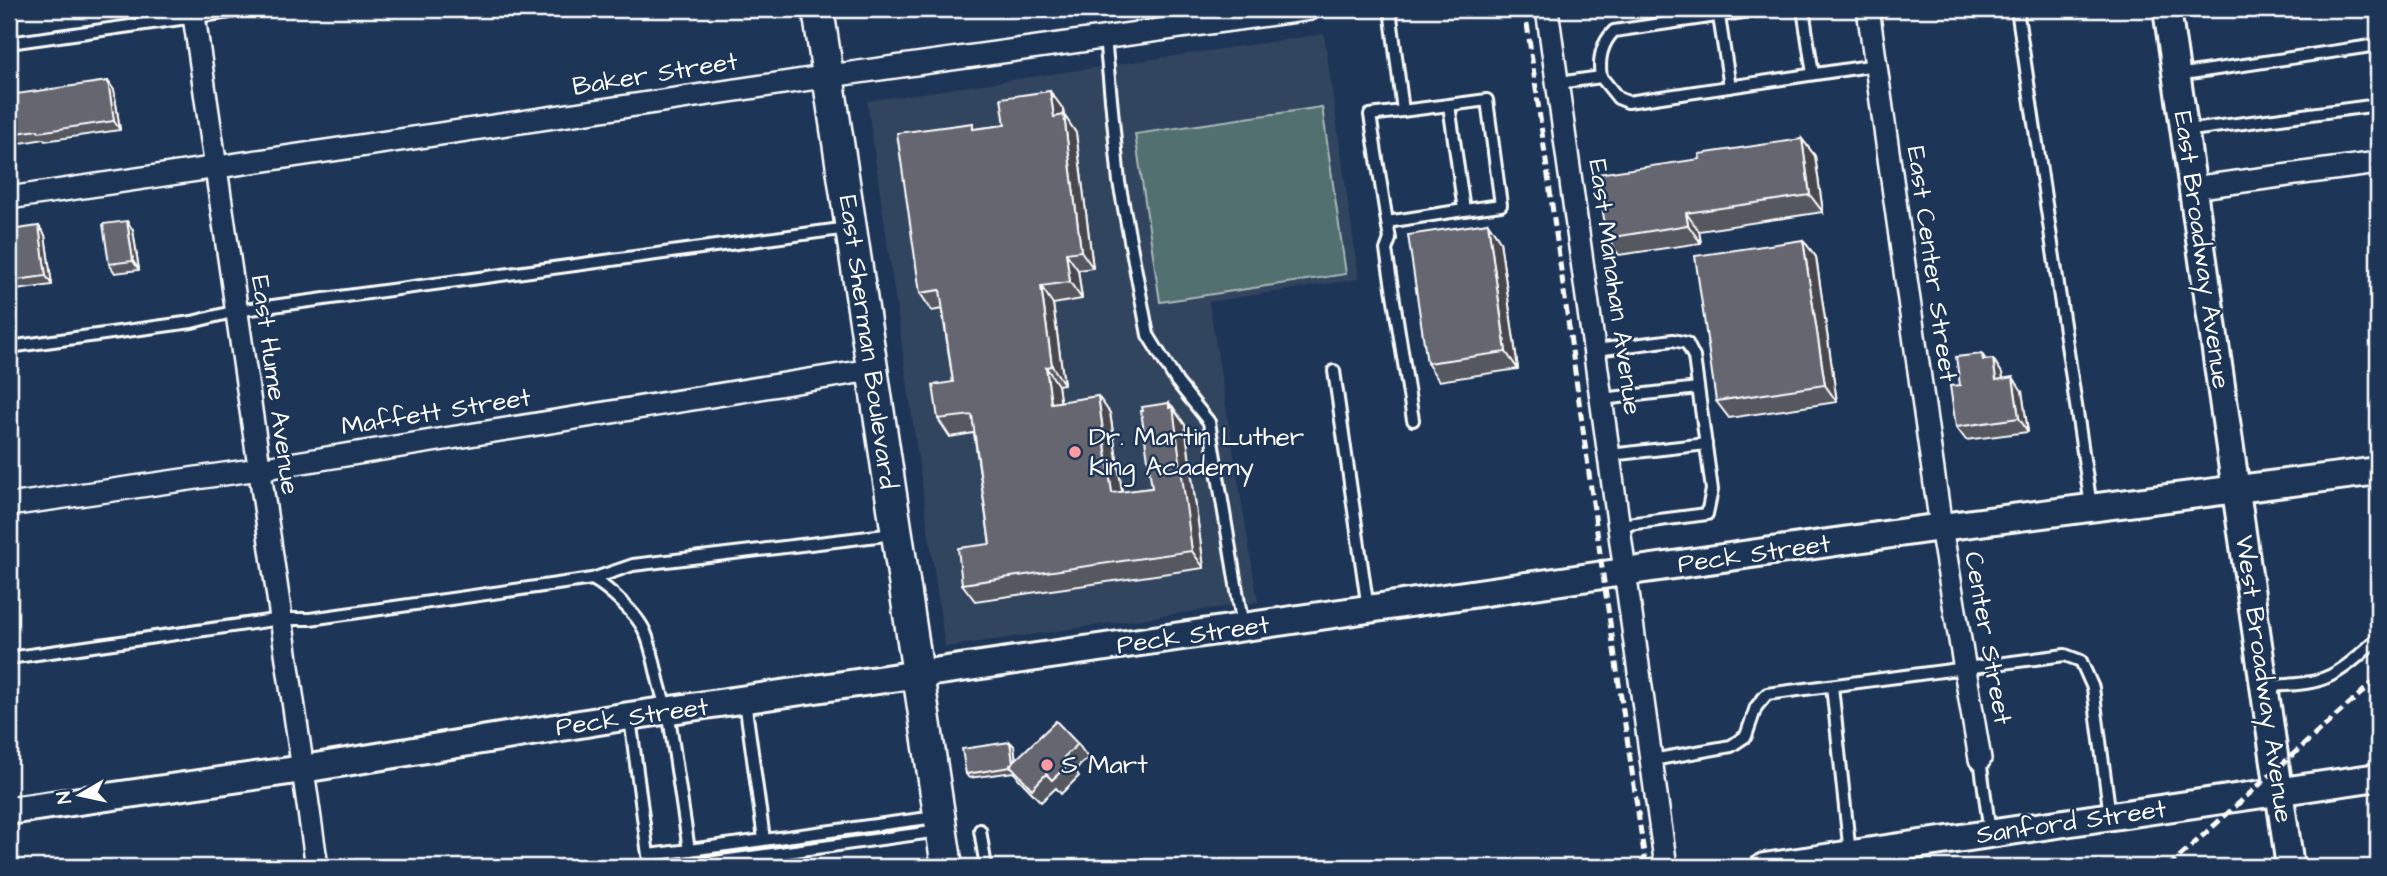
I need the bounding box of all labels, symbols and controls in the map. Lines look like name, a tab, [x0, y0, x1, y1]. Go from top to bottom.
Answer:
street label: Baker Street	[570, 43, 741, 105]
street label: East Broadway Avenue	[2163, 109, 2239, 391]
street label: East Center Street	[1898, 144, 1966, 385]
street label: East Manahan Avenue	[1579, 157, 1651, 417]
street label: East Sherman Boulevard	[830, 193, 906, 491]
street label: East Hume Avenue	[242, 273, 308, 497]
street label: Maffett Street	[339, 379, 534, 445]
place label: Dr. Martin Luther King Academy	[1089, 419, 1304, 487]
marker: Dr. Martin Luther King Academy	[1067, 444, 1083, 460]
street label: Peck Street	[1675, 525, 1833, 583]
street label: West Broadway Avenue	[2224, 533, 2302, 825]
street label: Center Street	[1955, 549, 2021, 728]
street label: Peck Street	[1114, 606, 1272, 664]
street label: Peck Street	[553, 688, 711, 746]
place label: S Mart	[1061, 747, 1148, 783]
marker: S Mart	[1039, 757, 1055, 773]
north arrow	[46, 760, 116, 830]
text: N	[50, 789, 79, 805]
street label: Sanford Street	[1974, 791, 2169, 853]

